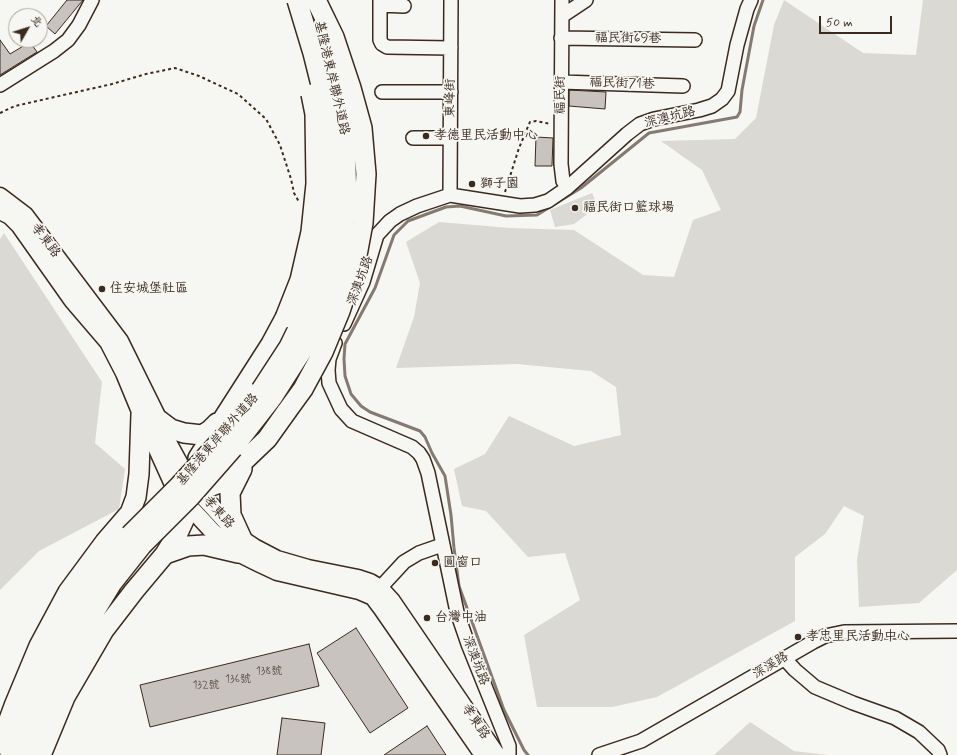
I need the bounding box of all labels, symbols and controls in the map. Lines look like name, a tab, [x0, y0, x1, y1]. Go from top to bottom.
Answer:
north arrow	[8, 8, 48, 48]
scale bar	[821, 8, 894, 34]
text: 北	[28, 12, 45, 30]
text: 50 m	[826, 15, 853, 31]
street label: 基隆港東岸聯外道路	[310, 19, 352, 137]
street label: 福民街69巷	[595, 31, 661, 47]
street label: 福民街71巷	[589, 75, 655, 93]
street label: 福民街	[553, 76, 569, 114]
street label: 東峰街	[443, 79, 459, 117]
street label: 深澳坑路	[643, 104, 697, 132]
place label: 孝德里民活動中心	[434, 128, 538, 144]
marker: 孝德里民活動中心	[421, 131, 431, 141]
place label: 獅子園	[480, 176, 519, 192]
marker: 獅子園	[467, 179, 477, 189]
place label: 福民街口籃球場	[583, 200, 674, 216]
marker: 福民街口籃球場	[570, 203, 580, 213]
street label: 孝東路	[27, 221, 63, 261]
street label: 深澳坑路	[345, 254, 377, 308]
place label: 住安城堡社區	[110, 281, 188, 297]
marker: 住安城堡社區	[97, 284, 107, 294]
street label: 基隆港東岸聯外道路	[174, 391, 262, 489]
street label: 孝東路	[199, 493, 237, 533]
place label: 圓窗口	[443, 555, 482, 571]
marker: 圓窗口	[430, 558, 440, 568]
place label: 台灣中油	[435, 610, 487, 626]
marker: 台灣中油	[422, 613, 432, 623]
place label: 孝忠里民活動中心	[806, 629, 910, 645]
marker: 孝忠里民活動中心	[793, 632, 803, 642]
street label: 深澳坑路	[458, 634, 492, 688]
street label: 深溪路	[750, 649, 792, 683]
house number: 138號	[256, 665, 282, 679]
house number: 136號	[225, 673, 251, 687]
house number: 132號	[192, 679, 220, 693]
street label: 孝東路	[458, 701, 492, 743]

